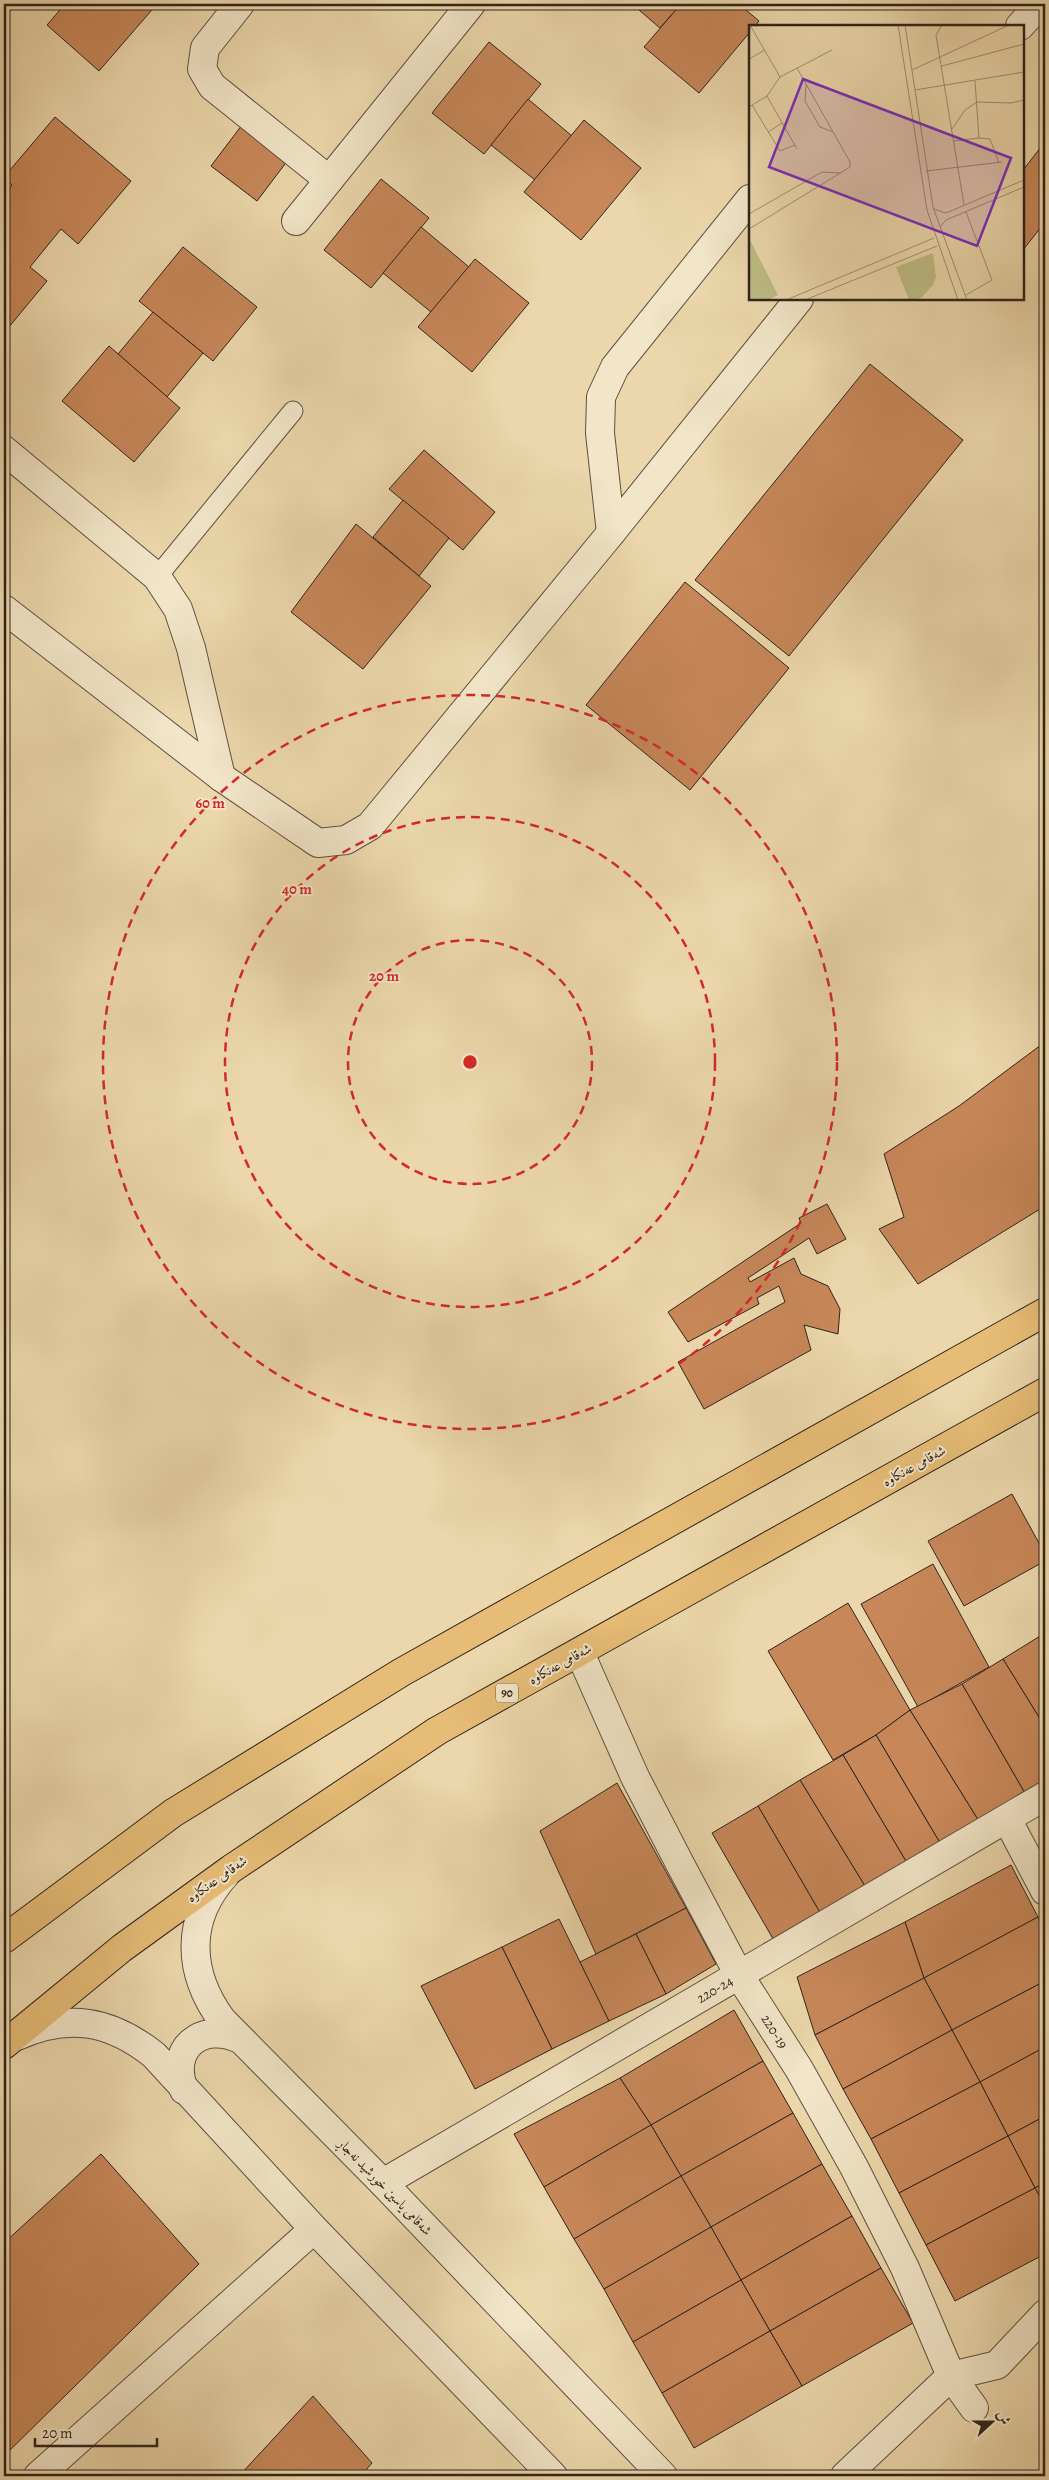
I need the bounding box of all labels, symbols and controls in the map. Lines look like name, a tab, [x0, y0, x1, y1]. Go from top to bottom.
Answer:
inset map	[749, 25, 1024, 300]
text: 60 m	[195, 793, 225, 813]
text: 40 m	[282, 879, 312, 899]
text: 20 m	[369, 966, 399, 986]
centre of rings	[461, 1053, 479, 1071]
street label: شەقامی عەنکاوە	[879, 1441, 949, 1491]
street label: شەقامی عەنکاوە	[525, 1639, 595, 1689]
road number: 90	[496, 1684, 518, 1702]
street label: شەقامی عەنکاوە	[183, 1851, 251, 1907]
street label: 220-24	[693, 1971, 736, 2007]
street label: 220-19	[757, 2010, 793, 2052]
street label: شەقامی یاسین خورشید نەجاڕ	[331, 2133, 436, 2241]
north arrow	[966, 2398, 1016, 2448]
text: ش	[992, 2408, 1015, 2428]
scale bar	[35, 2415, 158, 2447]
text: 20 m	[42, 2423, 73, 2443]

